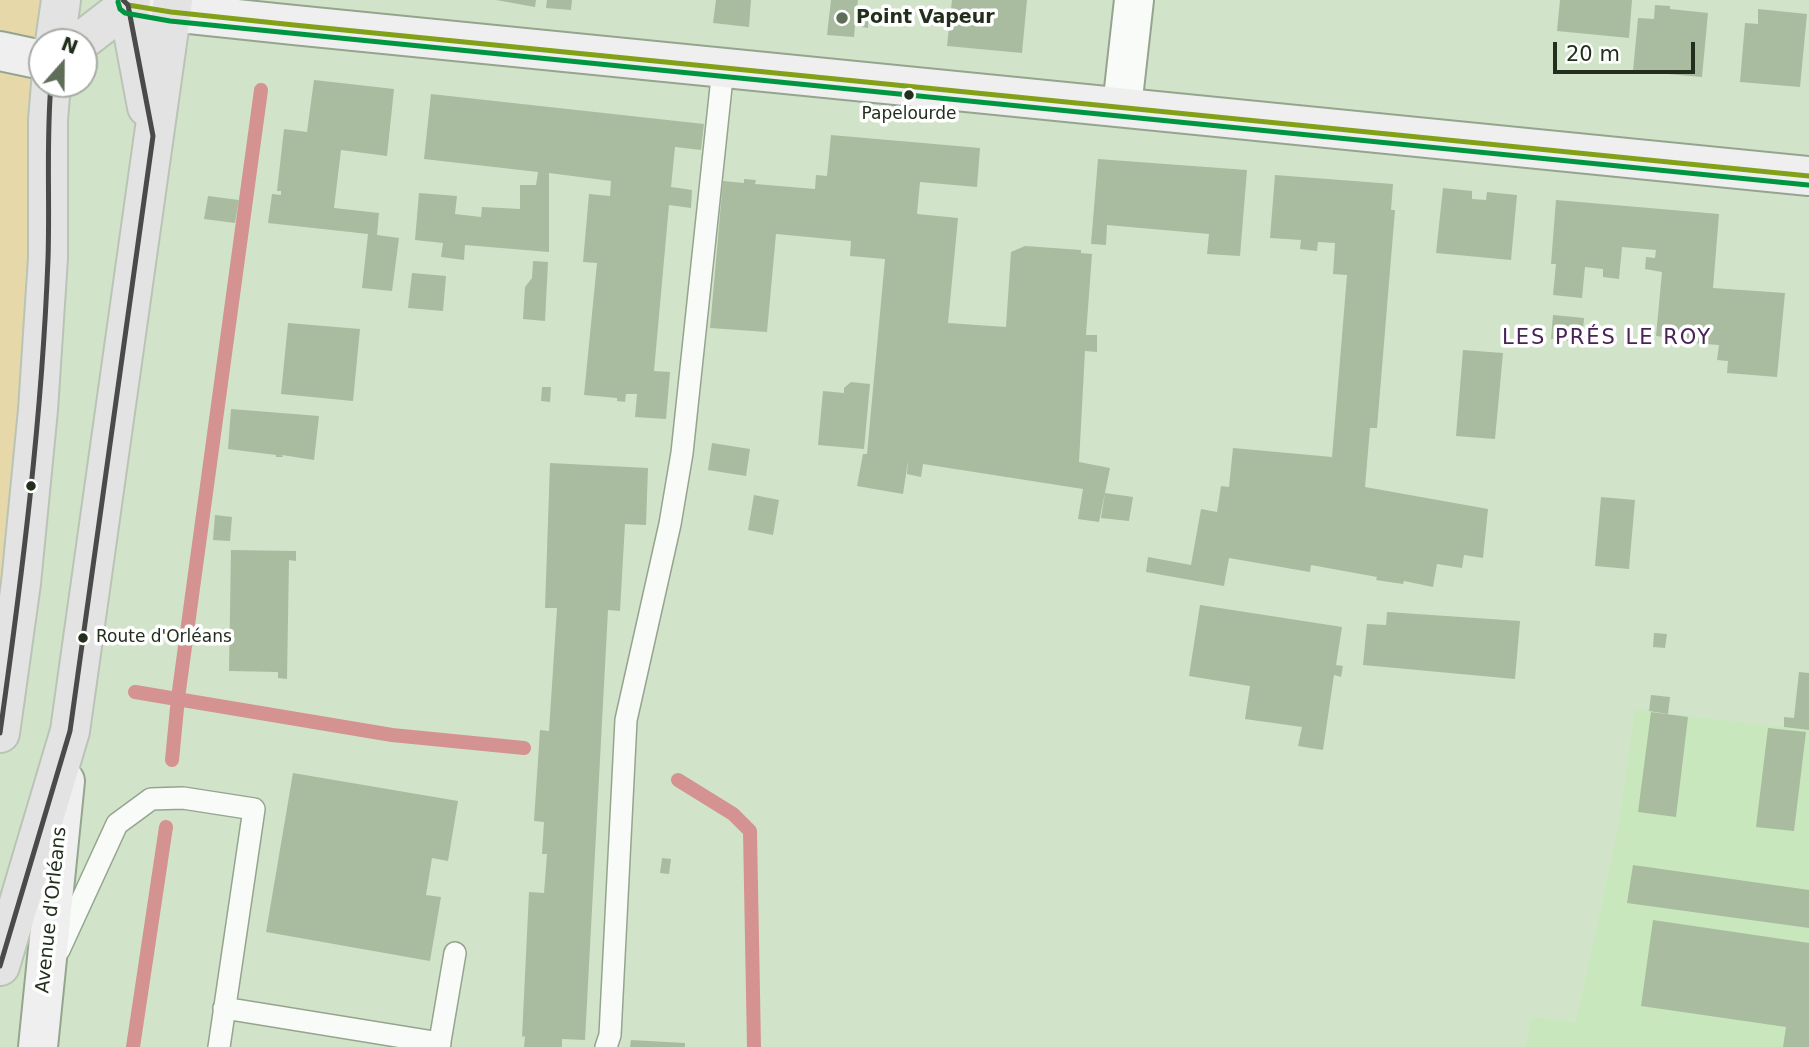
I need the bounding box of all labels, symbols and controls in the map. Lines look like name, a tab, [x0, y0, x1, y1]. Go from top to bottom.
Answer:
place label: Point Vapeur	[856, 7, 995, 29]
marker: Point Vapeur	[834, 10, 850, 26]
north arrow	[28, 28, 98, 98]
scale bar	[1557, 28, 1699, 72]
text: N	[58, 32, 81, 58]
text: 20 m	[1566, 42, 1620, 66]
marker: Papelourde	[902, 88, 916, 102]
place label: Papelourde	[862, 105, 956, 125]
district label: LES PRÉS LE ROY	[1504, 326, 1710, 352]
unlabelled marker	[24, 479, 38, 493]
place label: Route d'Orléans	[96, 628, 232, 648]
marker: Route d'Orléans	[76, 631, 90, 645]
street label: Avenue d'Orléans	[32, 826, 72, 994]

